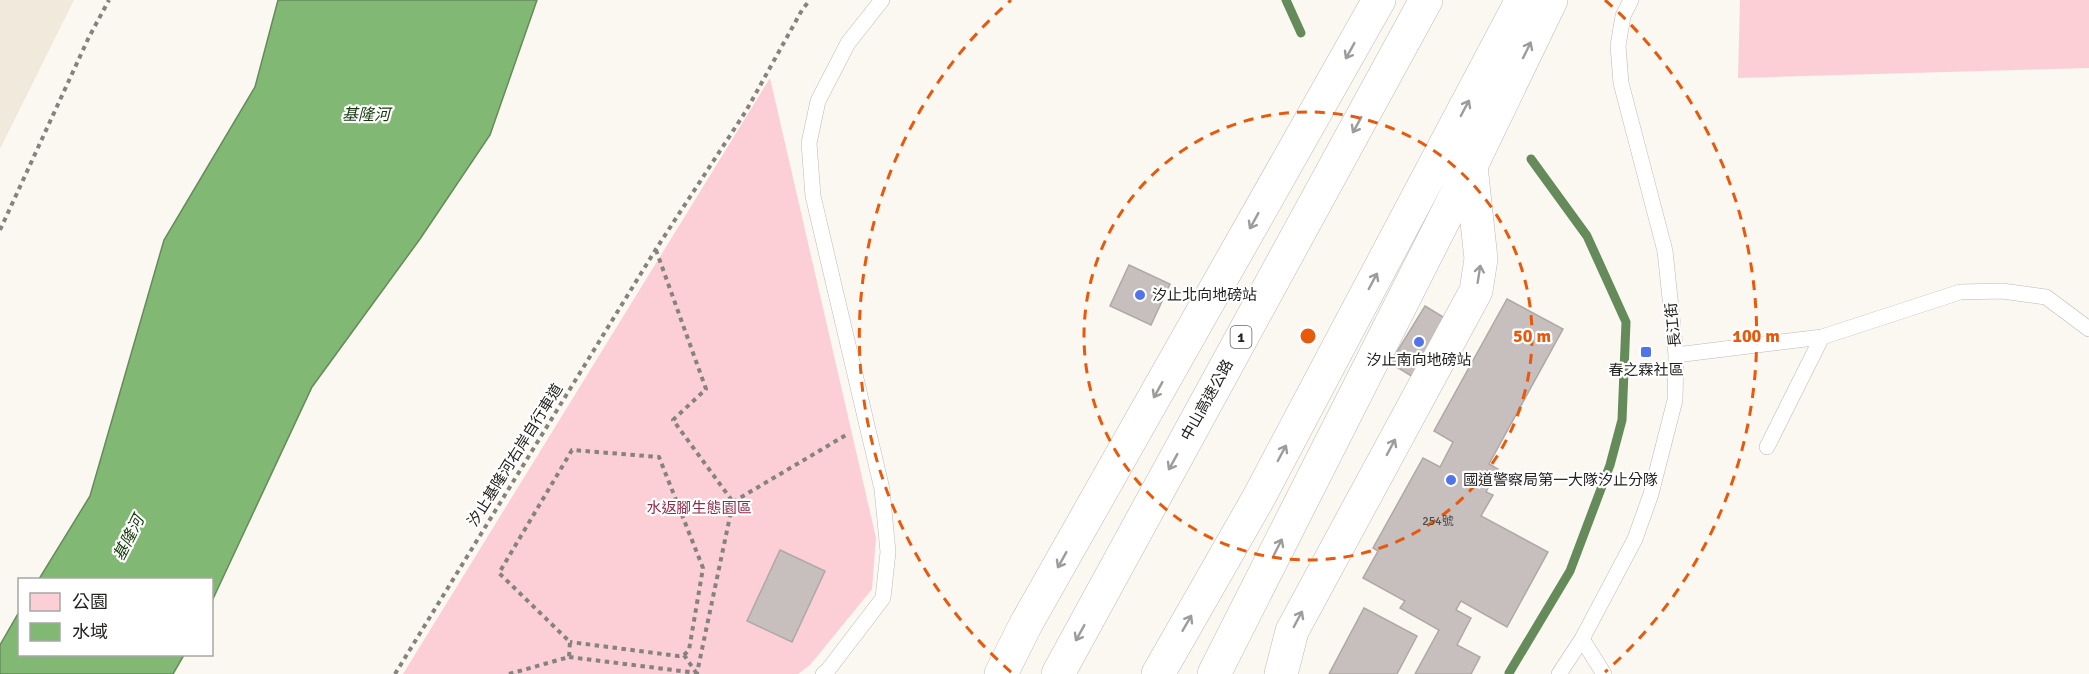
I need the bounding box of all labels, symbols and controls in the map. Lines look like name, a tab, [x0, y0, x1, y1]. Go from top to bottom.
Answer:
one-way arrow	[1344, 42, 1356, 59]
one-way arrow	[1521, 42, 1533, 60]
one-way arrow	[1459, 100, 1471, 118]
water label: 基隆河	[342, 105, 393, 125]
one-way arrow	[1351, 116, 1363, 133]
one-way arrow	[1248, 212, 1260, 229]
one-way arrow	[1473, 264, 1484, 284]
one-way arrow	[1368, 272, 1379, 290]
place label: 汐止北向地磅站	[1152, 286, 1257, 304]
marker: 汐止北向地磅站	[1133, 288, 1147, 302]
street label: 長江街	[1662, 302, 1684, 348]
text: 50 m	[1513, 325, 1551, 347]
text: 100 m	[1732, 325, 1780, 347]
road number: 1	[1230, 326, 1252, 348]
centre of rings	[1298, 326, 1318, 346]
marker: 汐止南向地磅站	[1412, 335, 1426, 349]
marker: 春之霖社區	[1639, 345, 1653, 359]
place label: 汐止南向地磅站	[1366, 351, 1472, 369]
street label: 中山高速公路	[1177, 356, 1237, 444]
place label: 春之霖社區	[1608, 361, 1684, 379]
street label: 汐止基隆河右岸自行車道	[464, 380, 566, 530]
one-way arrow	[1152, 381, 1163, 399]
one-way arrow	[1385, 439, 1397, 456]
one-way arrow	[1276, 445, 1288, 462]
one-way arrow	[1167, 453, 1179, 470]
place label: 國道警察局第一大隊汐止分隊	[1463, 471, 1658, 489]
marker: 國道警察局第一大隊汐止分隊	[1444, 473, 1458, 487]
park label: 水返腳生態園區	[646, 499, 752, 517]
water label: 基隆河	[109, 509, 150, 564]
house number: 254號	[1422, 514, 1454, 529]
one-way arrow	[1273, 538, 1285, 556]
one-way arrow	[1056, 551, 1067, 569]
legend	[18, 578, 213, 656]
text: 公園	[72, 591, 108, 613]
one-way arrow	[1293, 610, 1304, 628]
one-way arrow	[1181, 615, 1193, 632]
text: 水域	[72, 621, 108, 643]
one-way arrow	[1074, 624, 1086, 641]

